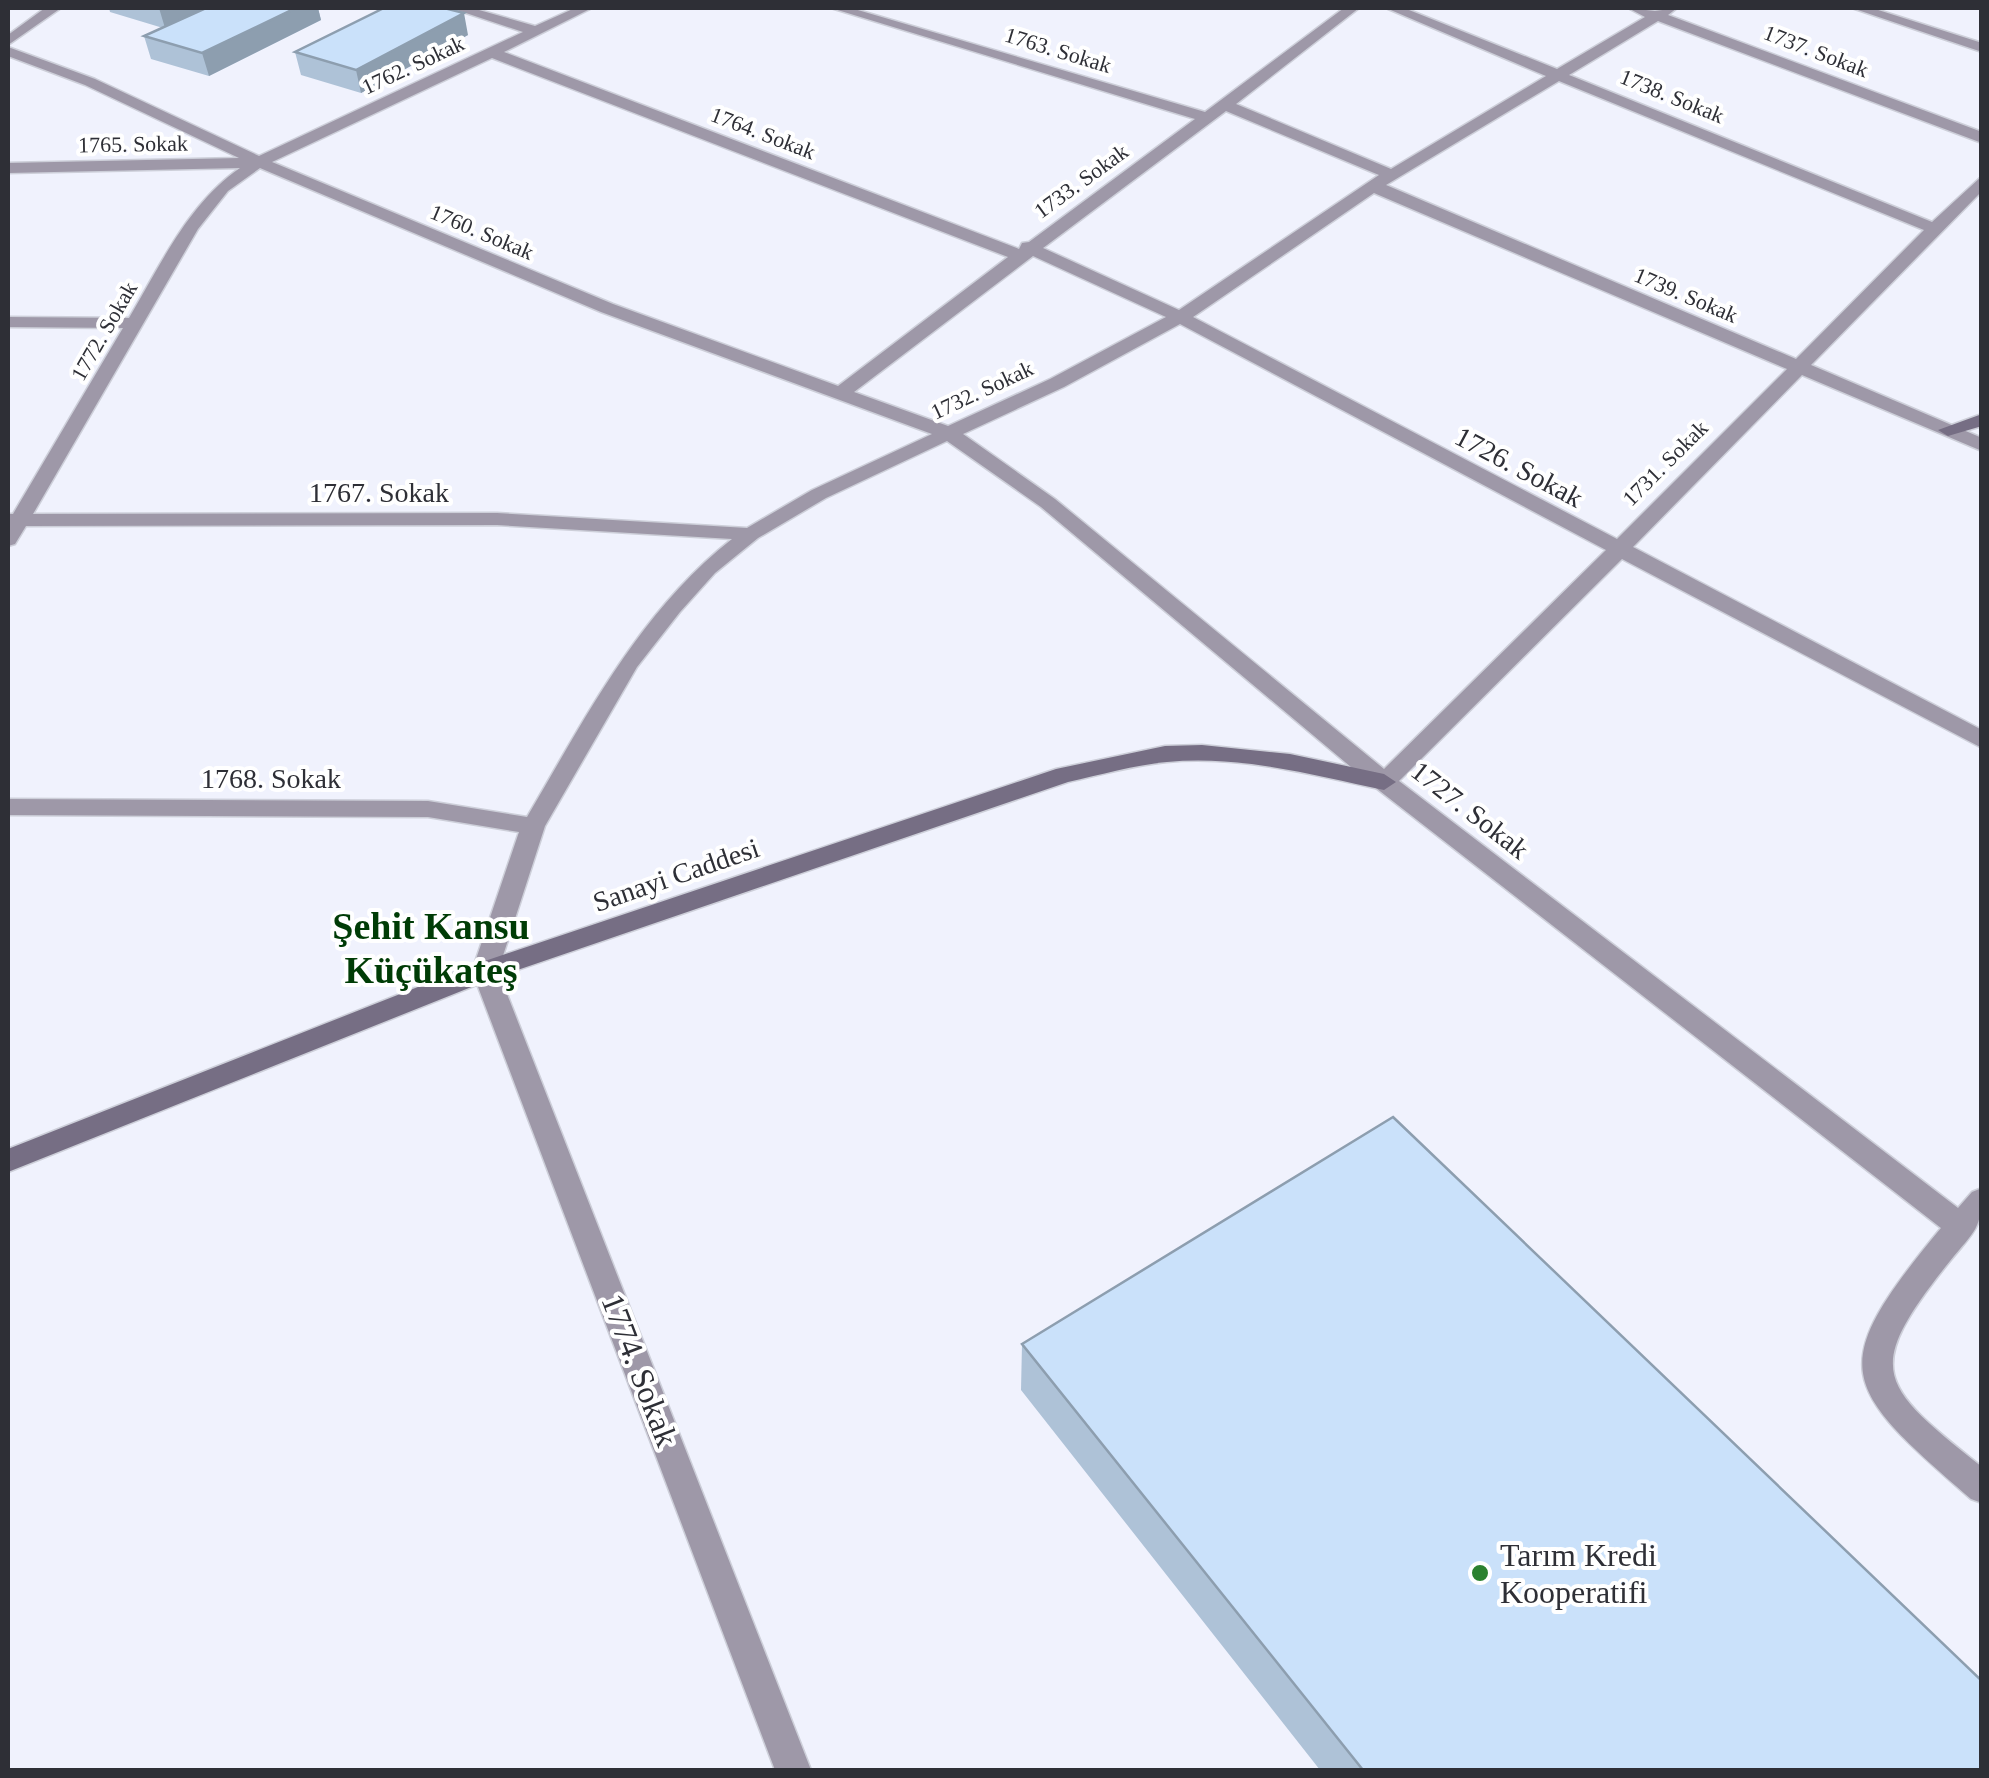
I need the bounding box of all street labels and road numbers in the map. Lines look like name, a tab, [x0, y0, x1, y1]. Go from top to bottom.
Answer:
street label: 1737. Sokak	[1760, 20, 1872, 82]
street label: 1763. Sokak	[1002, 22, 1114, 78]
street label: 1762. Sokak	[358, 30, 468, 100]
street label: 1738. Sokak	[1616, 64, 1728, 128]
street label: 1764. Sokak	[707, 102, 819, 164]
street label: 1765. Sokak	[78, 131, 188, 157]
street label: 1733. Sokak	[1029, 139, 1133, 223]
street label: 1760. Sokak	[426, 199, 538, 265]
street label: 1739. Sokak	[1630, 262, 1742, 328]
street label: 1772. Sokak	[66, 277, 142, 385]
street label: 1732. Sokak	[927, 355, 1037, 425]
street label: 1731. Sokak	[1617, 415, 1713, 511]
street label: 1726. Sokak	[1450, 420, 1588, 514]
street label: 1767. Sokak	[309, 477, 449, 508]
street label: 1727. Sokak	[1405, 755, 1535, 865]
street label: 1768. Sokak	[201, 763, 341, 794]
street label: Sanayi Caddesi	[589, 832, 763, 918]
street label: 1774. Sokak	[595, 1289, 685, 1451]

